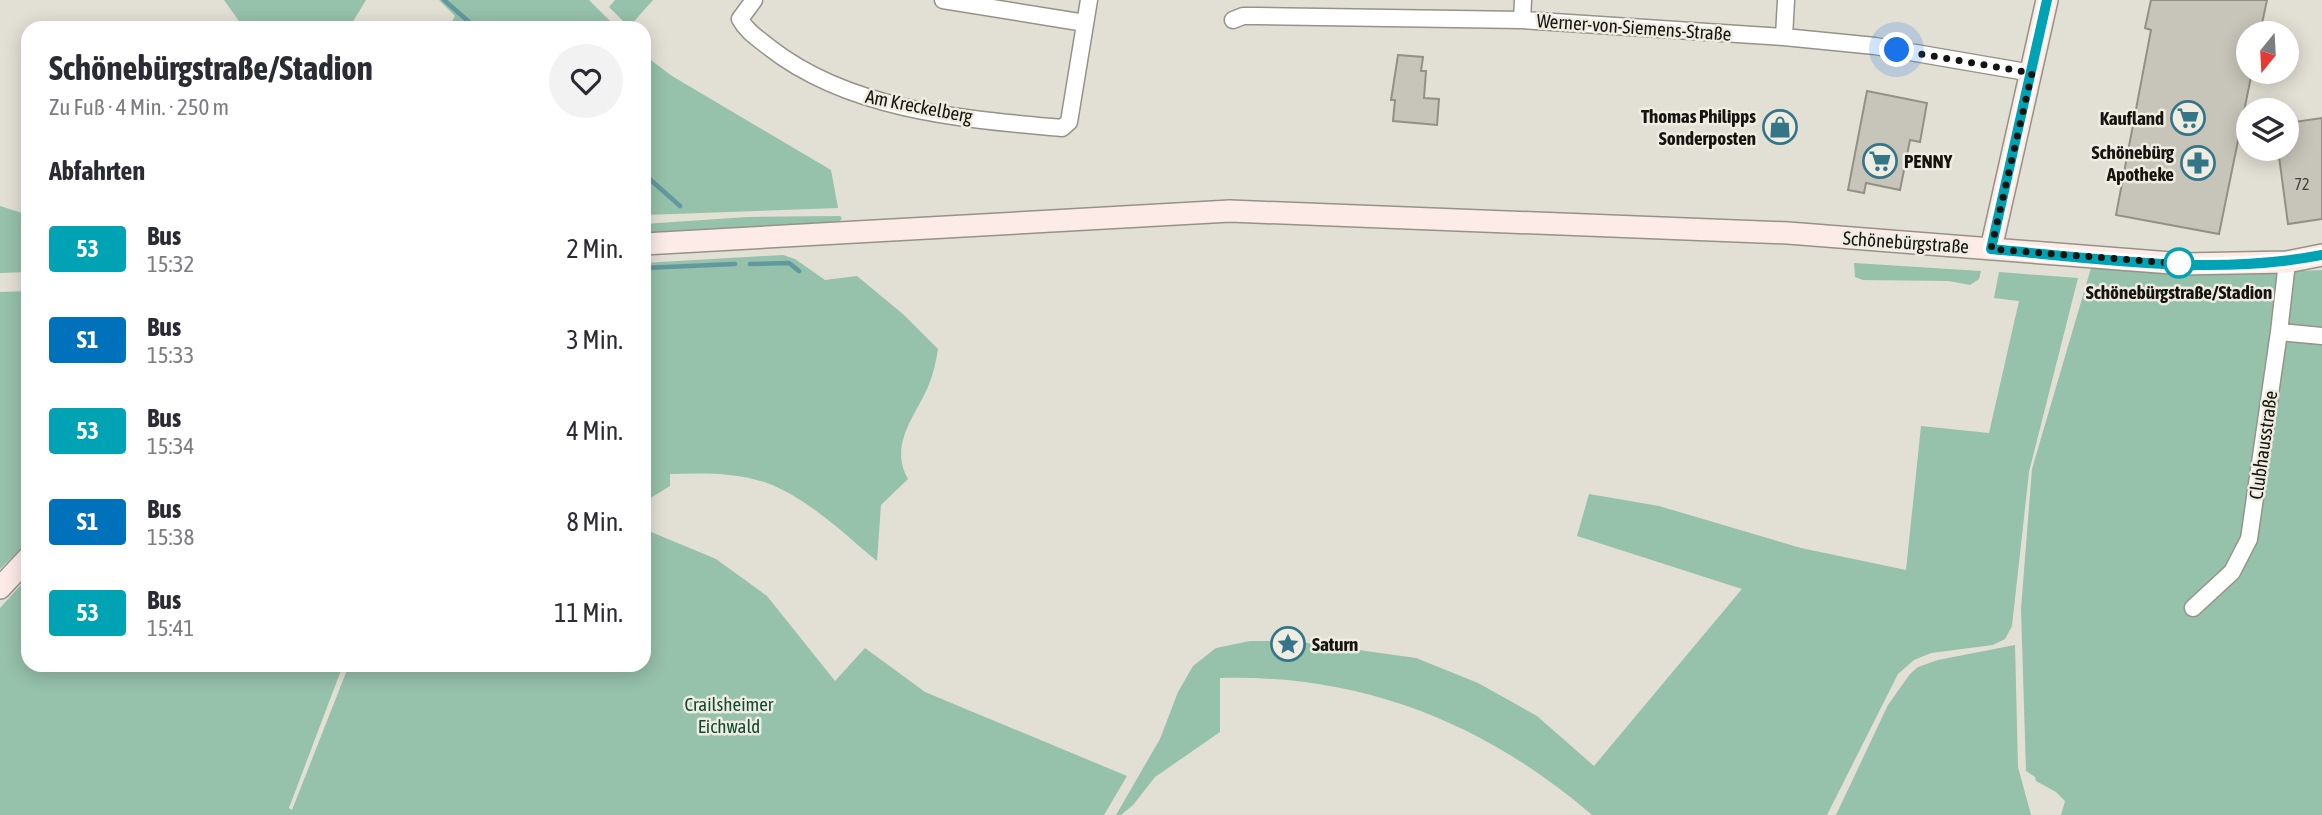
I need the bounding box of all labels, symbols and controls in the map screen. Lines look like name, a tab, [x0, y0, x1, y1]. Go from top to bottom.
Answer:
street label: Werner-von-Siemens-Straße	[1536, 9, 1732, 45]
north arrow	[2236, 21, 2300, 84]
map controls	[2236, 21, 2299, 161]
your location	[1879, 32, 1914, 67]
button: heart	[549, 44, 623, 118]
text: Schönebürgstraße/Stadion	[49, 49, 373, 87]
street label: Am Kreckelberg	[864, 85, 975, 127]
text: Zu Fuß · 4 Min. · 250 m	[49, 94, 229, 120]
button: layers	[2236, 98, 2299, 161]
supermarket icon: Kaufland	[2169, 99, 2207, 137]
place label: Thomas Philipps Sonderposten	[1641, 105, 1756, 149]
place label: Kaufland	[2100, 107, 2164, 129]
shop icon: Thomas Philipps Sonderposten	[1761, 108, 1799, 146]
place label: Schönebürg Apotheke	[2092, 141, 2175, 185]
supermarket icon: PENNY	[1861, 142, 1899, 180]
pharmacy icon: Schönebürg Apotheke	[2179, 144, 2217, 182]
place label: PENNY	[1904, 150, 1953, 172]
text: Abfahrten	[49, 156, 145, 186]
house number: 72	[2294, 175, 2310, 193]
text: Bus	[147, 221, 181, 251]
street label: Schönebürgstraße	[1842, 227, 1970, 257]
text: 2 Min.	[567, 234, 623, 264]
text: 53	[76, 235, 99, 262]
marker: Schönebürgstraße/Stadion	[2164, 248, 2194, 278]
text: 15:32	[147, 251, 194, 277]
place label: Schönebürgstraße/Stadion	[2086, 281, 2272, 303]
text: Bus	[147, 312, 181, 342]
text: 3 Min.	[567, 325, 623, 355]
text: S1	[77, 326, 98, 353]
text: 15:33	[147, 342, 194, 368]
street label: Clubhausstraße	[2244, 389, 2282, 501]
text: Bus	[147, 403, 181, 433]
text: 4 Min.	[567, 416, 623, 446]
text: 53	[76, 417, 99, 444]
text: 15:34	[147, 433, 194, 459]
text: Bus	[147, 494, 181, 524]
text: 8 Min.	[567, 507, 623, 537]
text: S1	[77, 508, 98, 535]
text: 15:38	[147, 524, 194, 550]
text: Bus	[147, 585, 181, 615]
text: 11 Min.	[554, 598, 623, 628]
text: 53	[76, 599, 99, 626]
text: 15:41	[147, 615, 194, 641]
place icon: Saturn	[1269, 625, 1307, 663]
place label: Saturn	[1312, 633, 1358, 655]
park label: Crailsheimer Eichwald	[685, 693, 774, 737]

